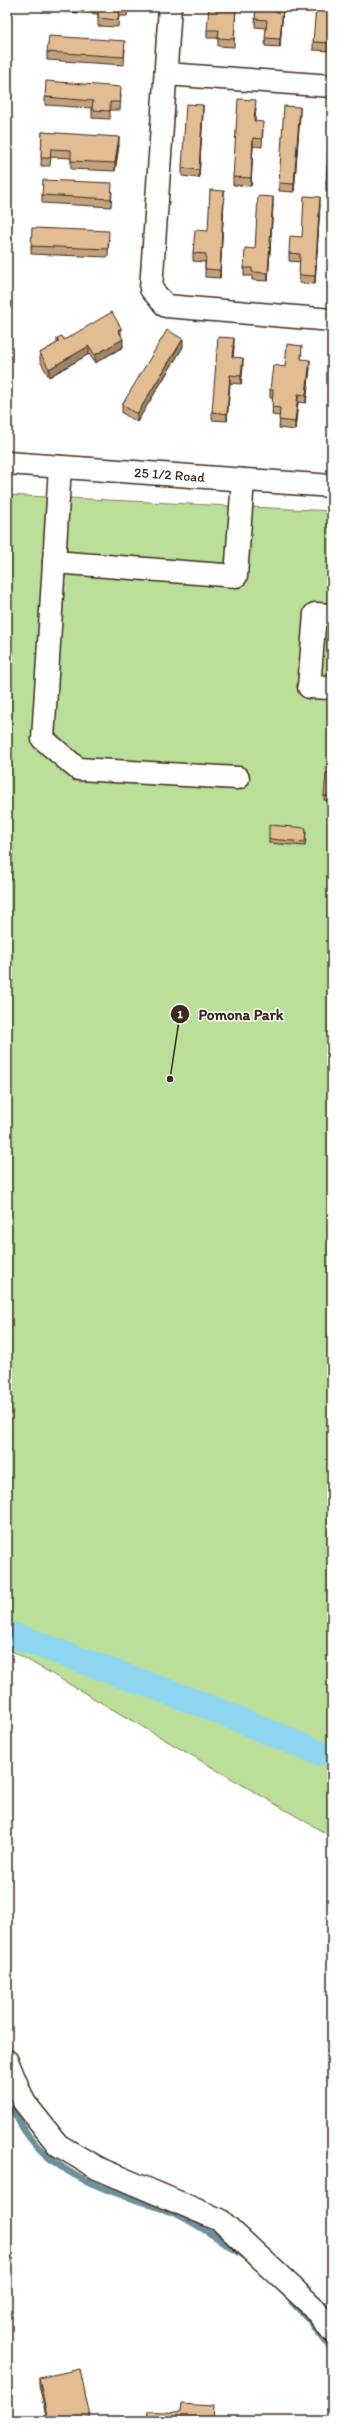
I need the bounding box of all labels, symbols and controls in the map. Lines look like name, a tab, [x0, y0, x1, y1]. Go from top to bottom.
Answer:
street label: 25 1/2 Road	[134, 464, 206, 486]
callout: Pomona Park	[170, 1001, 291, 1028]
text: Pomona Park	[199, 1006, 284, 1024]
text: 1	[177, 1007, 183, 1021]

